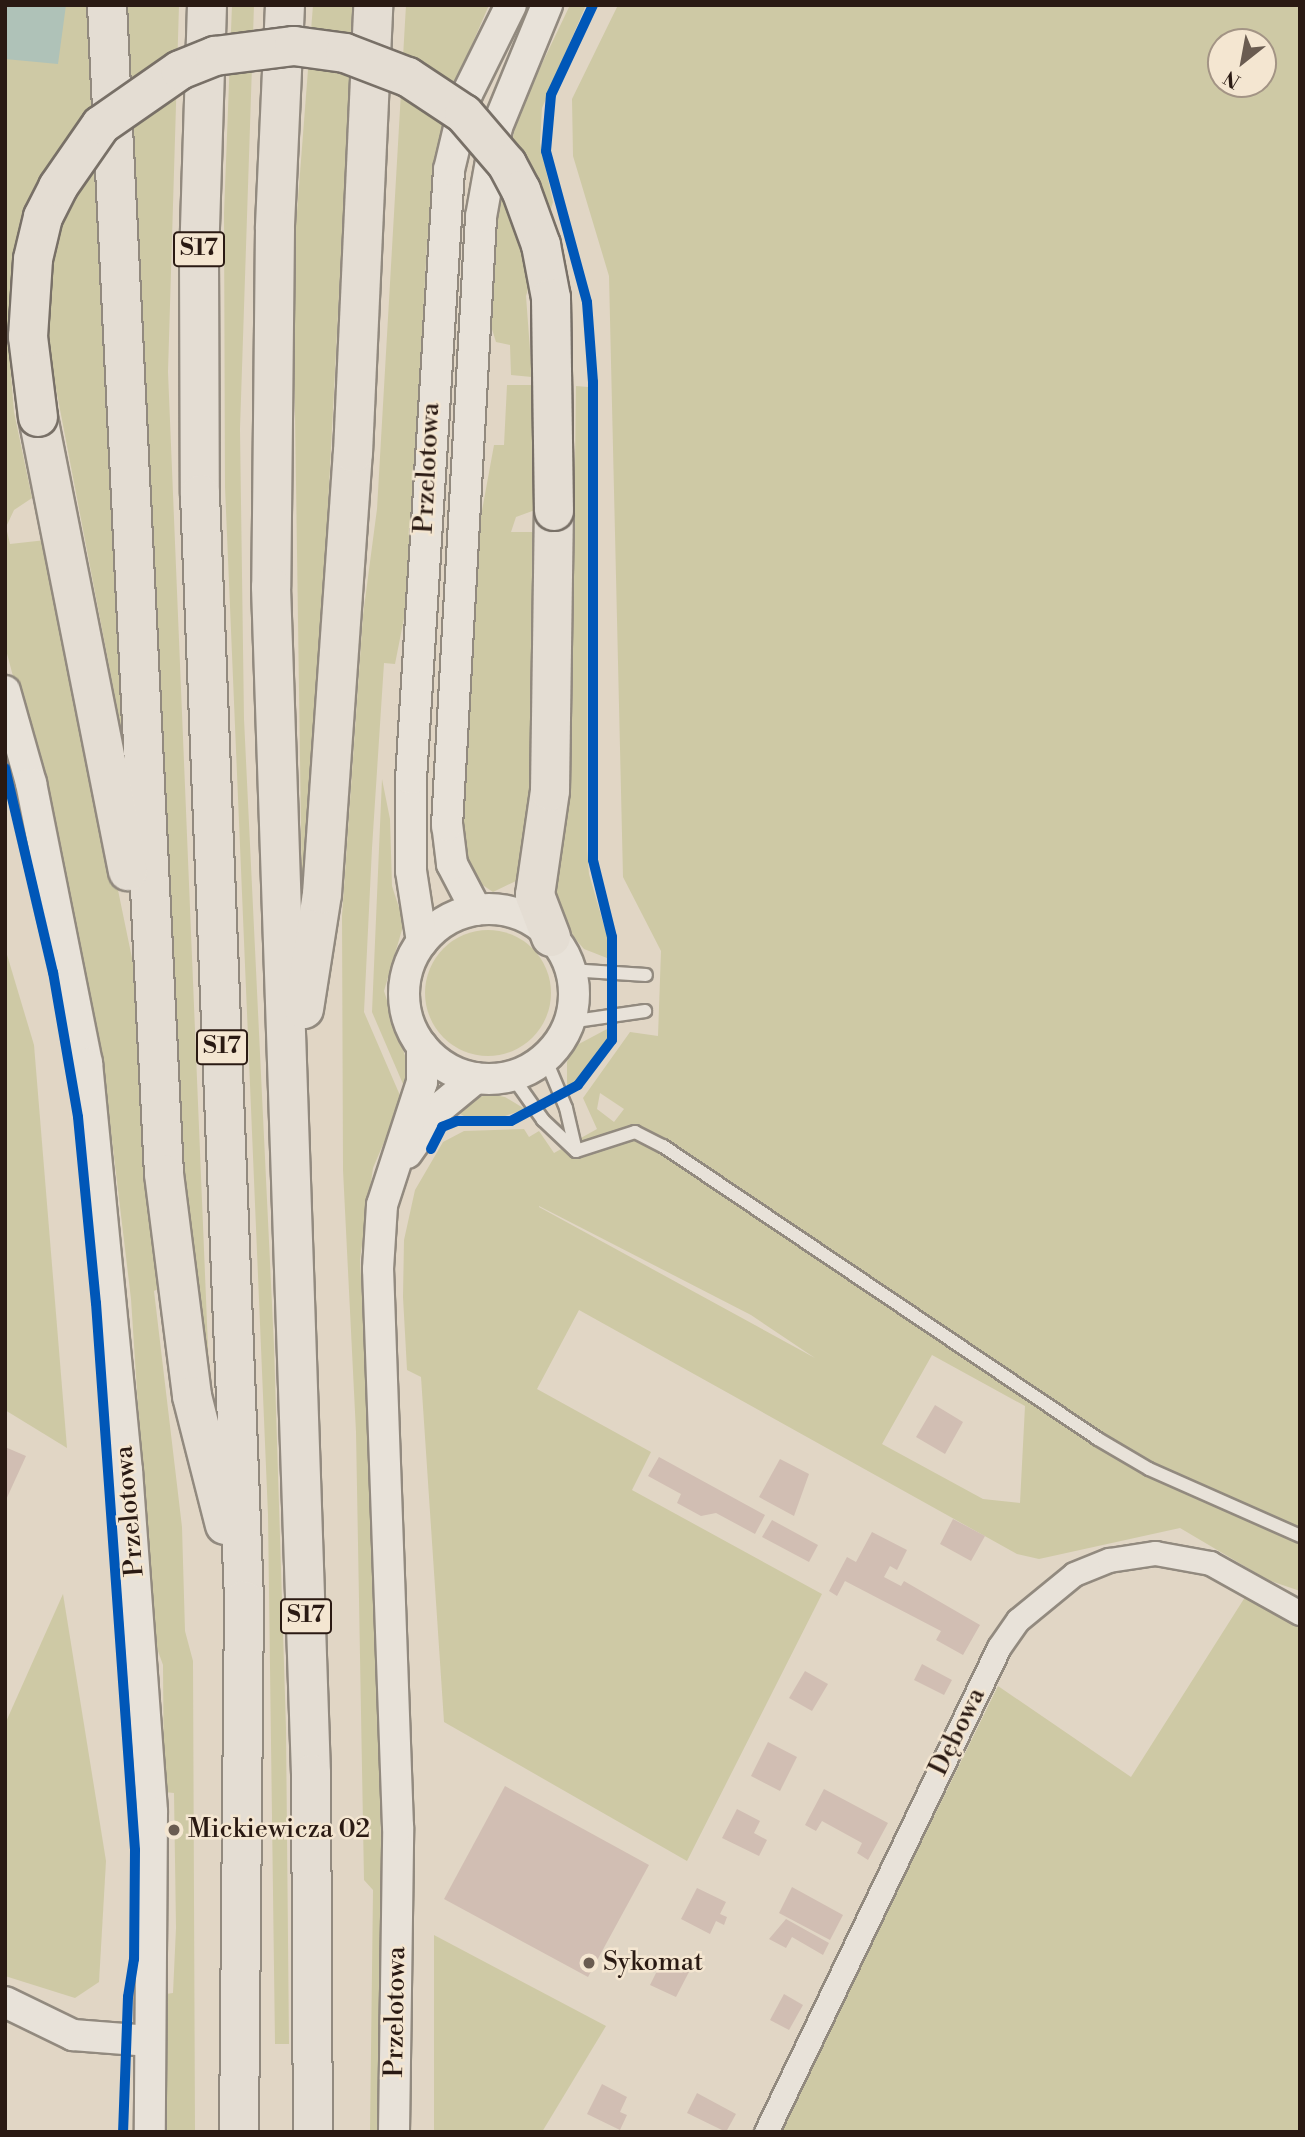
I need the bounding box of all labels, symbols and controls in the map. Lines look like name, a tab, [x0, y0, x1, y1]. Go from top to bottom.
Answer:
north arrow	[1207, 28, 1277, 98]
text: N	[1220, 65, 1245, 93]
road number: S17	[173, 228, 225, 270]
street label: Przelotowa	[409, 402, 447, 534]
road number: S17	[196, 1027, 248, 1068]
street label: Przelotowa	[109, 1444, 151, 1578]
road number: S17	[280, 1596, 332, 1636]
street label: Dębowa	[923, 1683, 993, 1781]
place label: Mickiewicza 02	[188, 1814, 370, 1846]
marker: Mickiewicza 02	[166, 1822, 182, 1838]
street label: Przelotowa	[379, 1946, 413, 2078]
place label: Sykomat	[603, 1947, 703, 1979]
marker: Sykomat	[581, 1955, 597, 1971]

